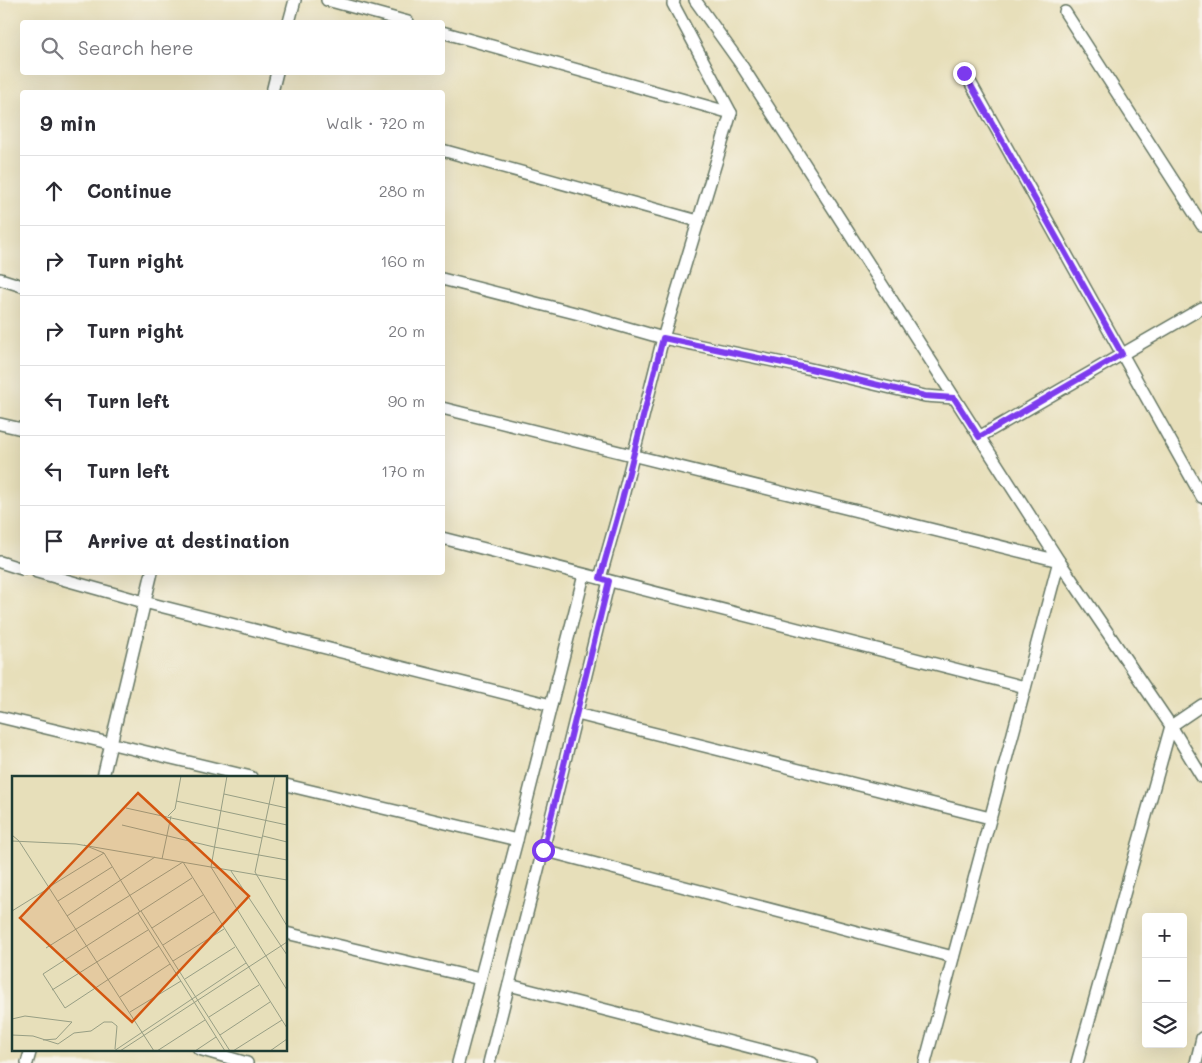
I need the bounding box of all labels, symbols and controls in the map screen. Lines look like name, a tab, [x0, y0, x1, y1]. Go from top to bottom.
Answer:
search box	[20, 20, 445, 75]
icon: search	[38, 34, 66, 62]
text: Search here	[78, 35, 194, 60]
route end	[953, 62, 976, 85]
text: 9 min	[40, 109, 96, 136]
text: Walk · 720 m	[326, 112, 425, 133]
icon: ahead	[40, 177, 68, 205]
text: Continue	[87, 178, 172, 203]
text: 280 m	[379, 180, 425, 201]
icon: right	[40, 247, 68, 275]
text: Turn right	[87, 248, 184, 273]
text: 160 m	[380, 250, 425, 271]
icon: right	[40, 317, 68, 345]
text: Turn right	[87, 318, 184, 343]
text: 20 m	[388, 320, 425, 341]
icon: left	[40, 387, 68, 415]
text: Turn left	[87, 388, 170, 413]
text: 90 m	[388, 390, 425, 411]
icon: left	[40, 457, 68, 485]
text: Turn left	[87, 458, 170, 483]
text: 170 m	[381, 460, 425, 481]
icon: arrive	[40, 527, 68, 555]
text: Arrive at destination	[87, 528, 290, 553]
inset map	[12, 776, 288, 1050]
route start	[532, 839, 555, 862]
map controls	[1142, 913, 1187, 1048]
button: +	[1142, 913, 1187, 958]
button: −	[1142, 958, 1187, 1003]
button: layers	[1142, 1003, 1187, 1048]

